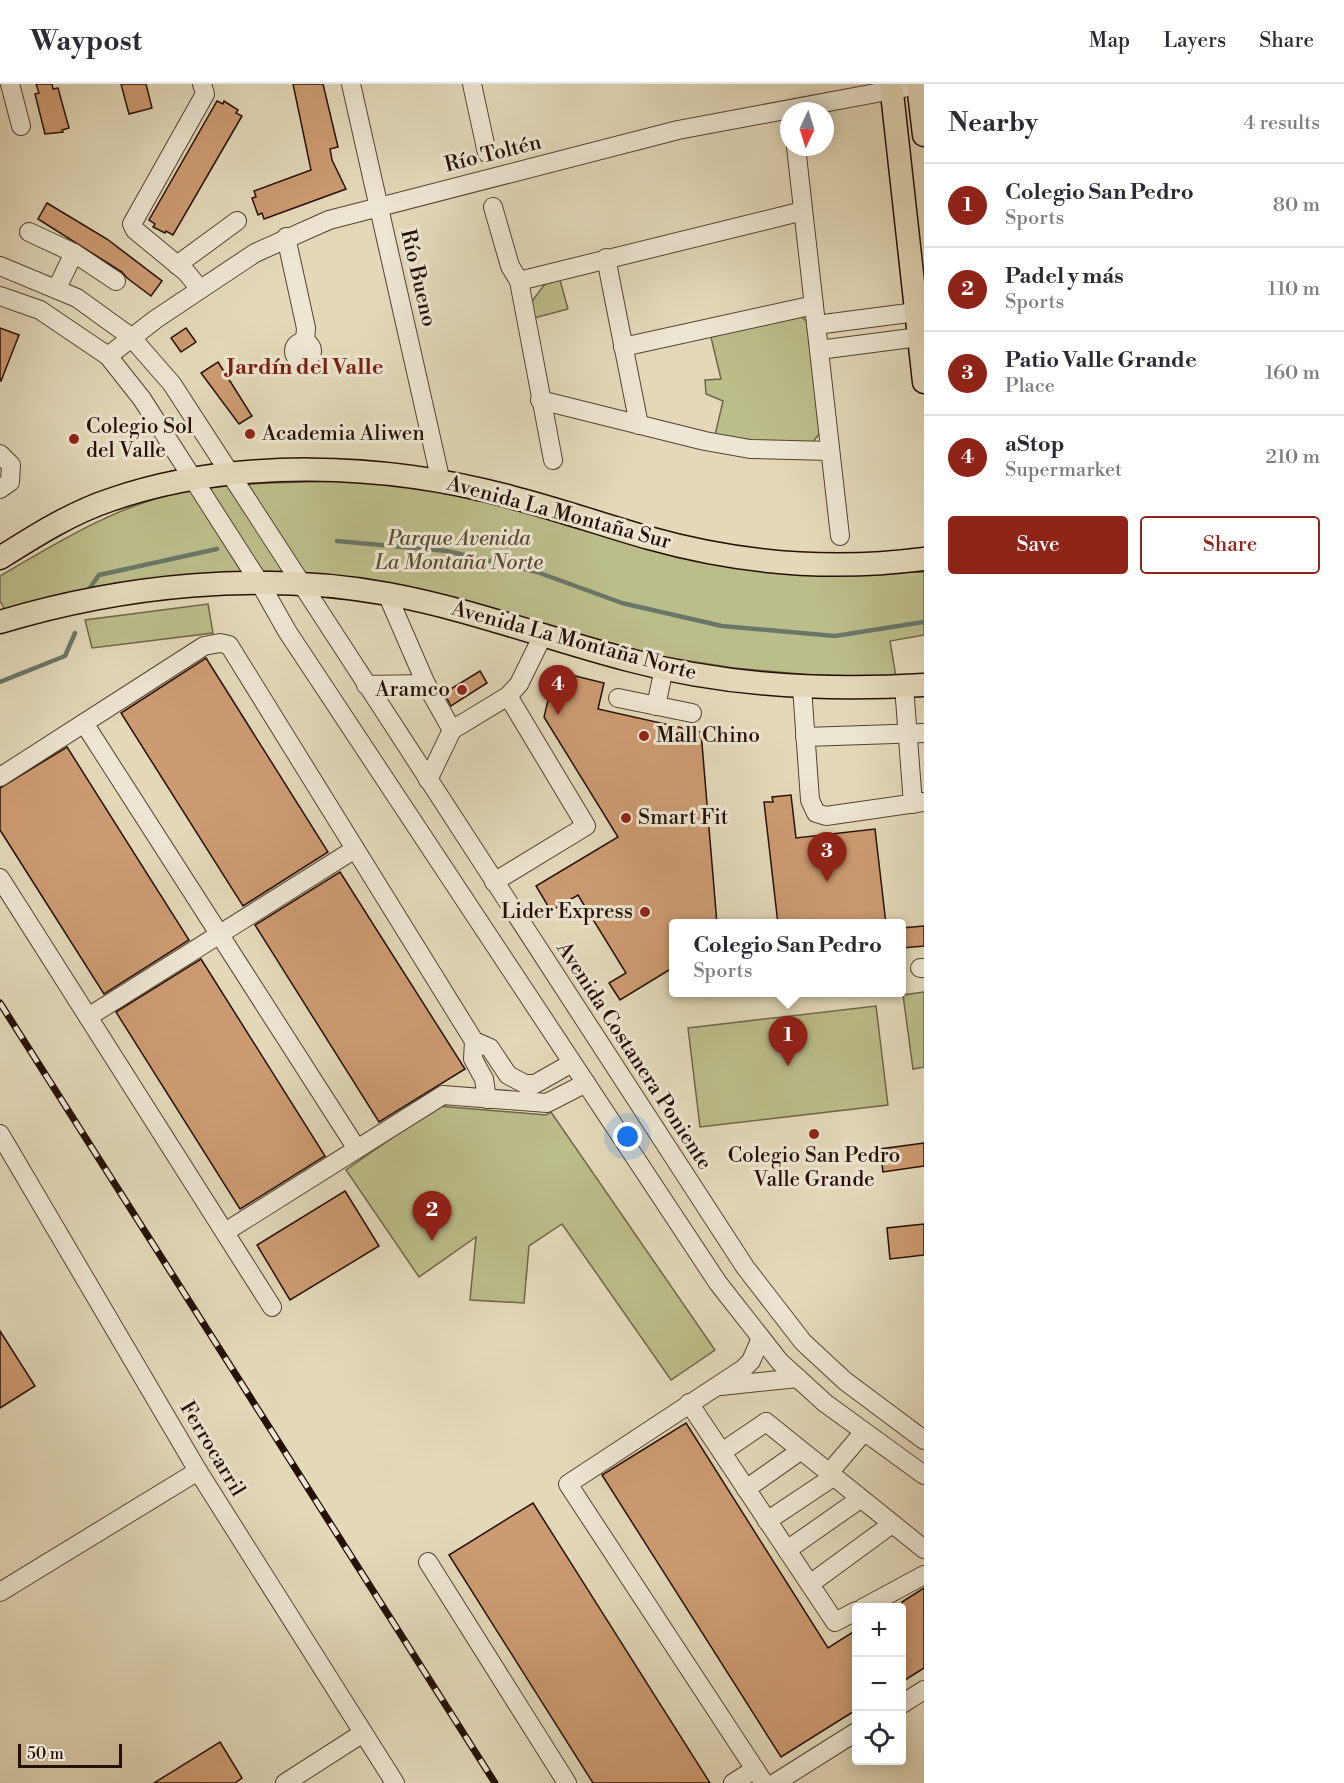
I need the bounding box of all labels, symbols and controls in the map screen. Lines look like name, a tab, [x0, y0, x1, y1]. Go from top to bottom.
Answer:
text: Waypost	[30, 24, 142, 59]
text: Map	[1089, 28, 1130, 54]
text: Layers	[1163, 28, 1226, 54]
text: Share	[1259, 28, 1314, 54]
north arrow	[780, 102, 834, 156]
text: Nearby	[948, 107, 1038, 139]
text: 4 results	[1243, 111, 1320, 136]
street label: Río Toltén	[442, 129, 545, 179]
text: Colegio San Pedro	[1005, 179, 1194, 206]
text: 1	[963, 193, 972, 218]
text: 80 m	[1273, 193, 1320, 218]
text: Sports	[1005, 206, 1064, 231]
street label: Río Bueno	[394, 227, 442, 329]
text: Padel y más	[1005, 263, 1124, 290]
text: 2	[961, 277, 974, 302]
text: 110 m	[1268, 277, 1320, 302]
text: Sports	[1005, 290, 1064, 315]
text: Patio Valle Grande	[1005, 347, 1197, 374]
district label: Jardín del Valle	[223, 354, 384, 381]
text: 3	[961, 361, 974, 386]
text: 160 m	[1265, 361, 1320, 386]
text: Place	[1005, 374, 1055, 399]
place label: Colegio Sol del Valle	[86, 414, 193, 464]
place label: Academia Aliwen	[261, 421, 425, 447]
marker: Academia Aliwen	[243, 427, 257, 441]
text: aStop	[1005, 431, 1065, 458]
marker: Colegio Sol del Valle	[67, 432, 81, 446]
text: 4	[961, 445, 974, 470]
text: 210 m	[1265, 445, 1320, 470]
text: Supermarket	[1005, 458, 1122, 483]
street label: Avenida La Montaña Sur	[443, 470, 674, 555]
button: Save	[948, 516, 1128, 574]
button: Share	[1140, 516, 1320, 574]
park label: Parque Avenida La Montaña Norte	[374, 526, 543, 576]
street label: Avenida La Montaña Norte	[448, 595, 699, 686]
pin: 4	[538, 666, 578, 715]
place label: Aramco	[374, 677, 450, 703]
marker: Aramco	[455, 683, 469, 697]
place label: Mall Chino	[656, 723, 760, 749]
marker: Mall Chino	[637, 729, 651, 743]
place label: Smart Fit	[638, 805, 729, 831]
marker: Smart Fit	[619, 811, 633, 825]
pin: 3	[808, 832, 846, 882]
place label: Lider Express	[501, 899, 633, 925]
marker: Lider Express	[638, 905, 652, 919]
popup	[669, 919, 906, 997]
text: Colegio San Pedro	[693, 932, 882, 959]
street label: Avenida Costanera Poniente	[550, 936, 718, 1175]
text: Sports	[693, 959, 752, 984]
pin: 1	[768, 1016, 808, 1066]
your location	[613, 1122, 642, 1151]
marker: Colegio San Pedro Valle Grande	[807, 1127, 821, 1141]
place label: Colegio San Pedro Valle Grande	[728, 1143, 900, 1193]
pin: 2	[412, 1192, 452, 1241]
street label: Ferrocarril	[173, 1397, 251, 1501]
map controls	[852, 1603, 906, 1765]
button: +	[852, 1603, 906, 1657]
button: −	[852, 1657, 906, 1711]
button: locate	[852, 1711, 906, 1765]
scale bar	[18, 1741, 122, 1768]
text: 50 m	[27, 1744, 64, 1764]

